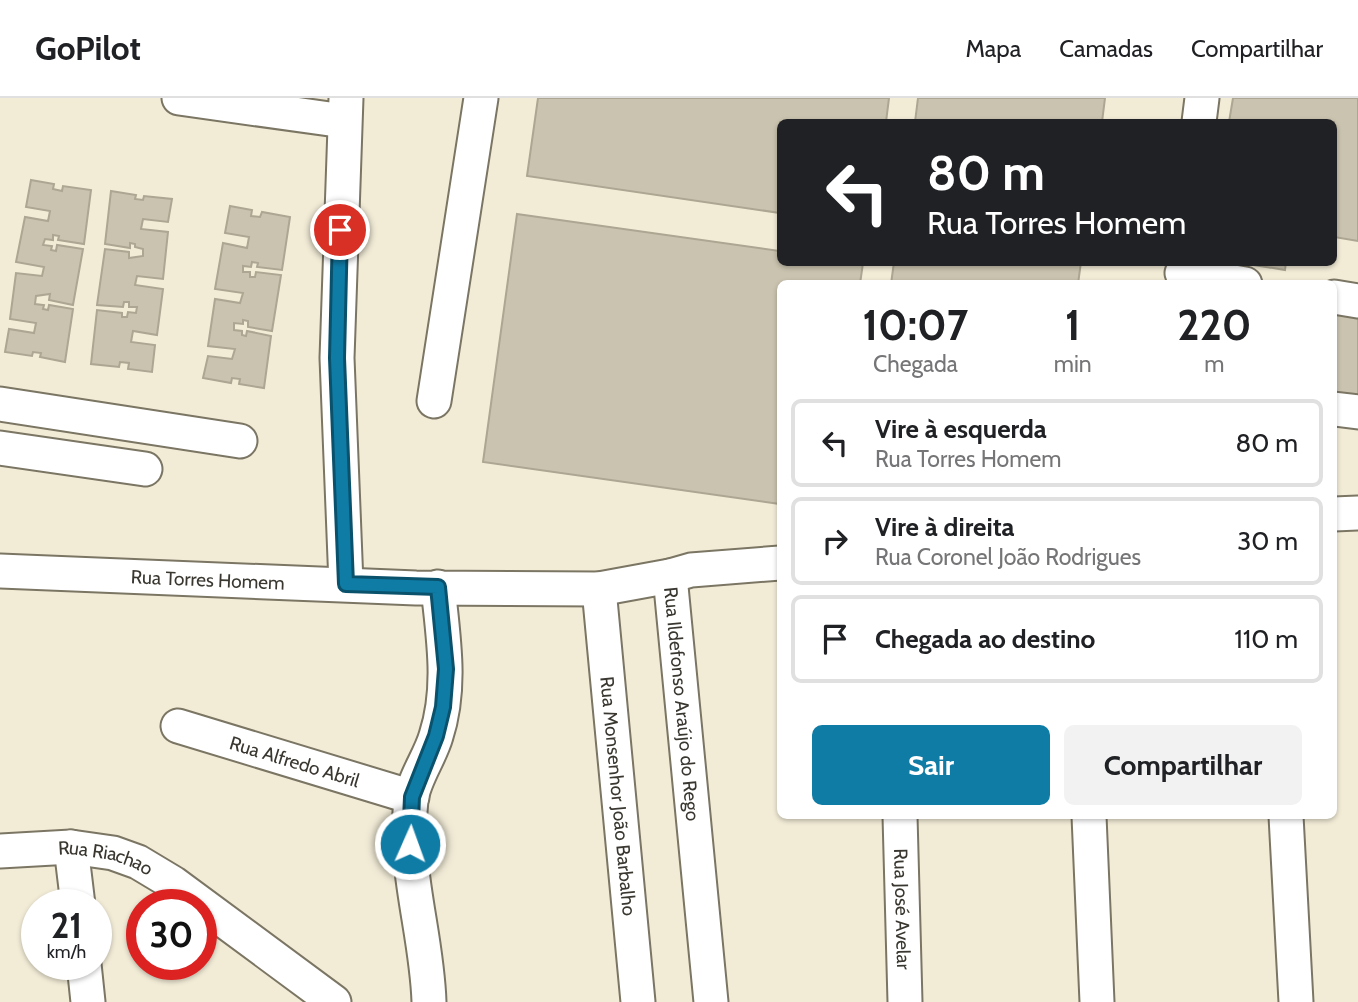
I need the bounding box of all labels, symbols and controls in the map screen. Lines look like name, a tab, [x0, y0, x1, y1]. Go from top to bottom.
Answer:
text: GoPilot	[35, 28, 141, 68]
text: Mapa	[965, 34, 1021, 63]
text: Camadas	[1059, 34, 1153, 63]
text: Compartilhar	[1191, 34, 1323, 63]
text: 80 m	[927, 143, 1045, 202]
icon: left	[812, 147, 903, 238]
pin	[310, 200, 370, 260]
text: Rua Torres Homem	[927, 203, 1186, 242]
icon: arrive	[321, 211, 359, 249]
text: 10:07	[863, 299, 968, 351]
text: 1	[1065, 299, 1080, 351]
text: 220	[1177, 299, 1251, 351]
text: Chegada	[873, 350, 958, 378]
text: min	[1054, 350, 1092, 378]
text: m	[1204, 350, 1224, 378]
text: Vire à esquerda	[875, 413, 1047, 445]
icon: left	[816, 424, 854, 462]
text: 80 m	[1235, 427, 1298, 459]
text: Rua Torres Homem	[875, 445, 1061, 473]
text: Vire à direita	[875, 511, 1015, 543]
icon: right	[816, 522, 854, 560]
text: 30 m	[1237, 525, 1298, 557]
text: Rua Coronel João Rodrigues	[875, 543, 1141, 571]
street label: Rua Torres Homem	[130, 565, 285, 595]
street label: Rua Ildefonso Araújo do Rego	[659, 586, 705, 822]
icon: arrive	[816, 620, 854, 658]
text: Chegada ao destino	[875, 623, 1095, 655]
text: 110 m	[1234, 623, 1298, 655]
street label: Rua Monsenhor João Barbalho	[595, 675, 641, 917]
button: Sair	[812, 725, 1050, 805]
button: Compartilhar	[1064, 725, 1302, 805]
street label: Rua Alfredo Abril	[227, 731, 363, 793]
position arrow	[373, 807, 447, 881]
street label: Rua Riachao	[57, 836, 157, 880]
street label: Rua José Avelar	[889, 848, 915, 970]
speed limit sign: 30	[126, 889, 217, 980]
text: 21	[51, 904, 82, 947]
text: km/h	[47, 941, 86, 963]

